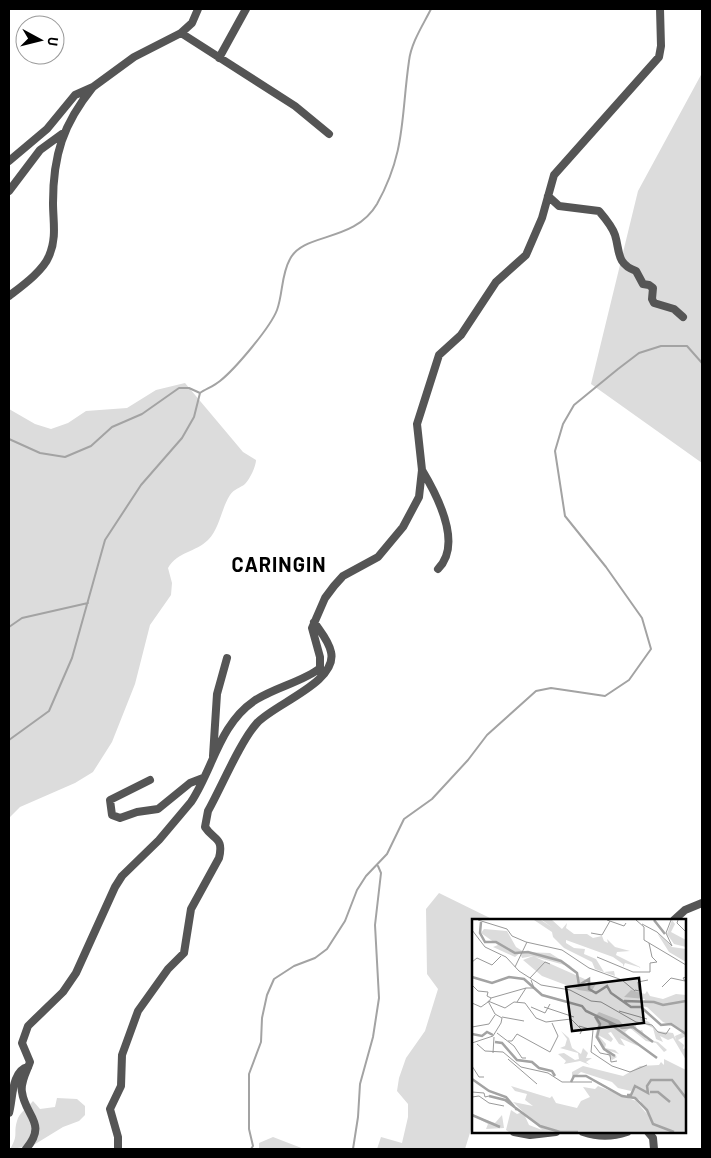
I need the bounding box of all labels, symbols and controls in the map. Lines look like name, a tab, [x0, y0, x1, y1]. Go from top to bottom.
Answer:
north arrow	[15, 15, 65, 65]
text: U	[44, 36, 62, 47]
district label: CARINGIN	[232, 552, 326, 576]
inset map	[472, 919, 686, 1133]

